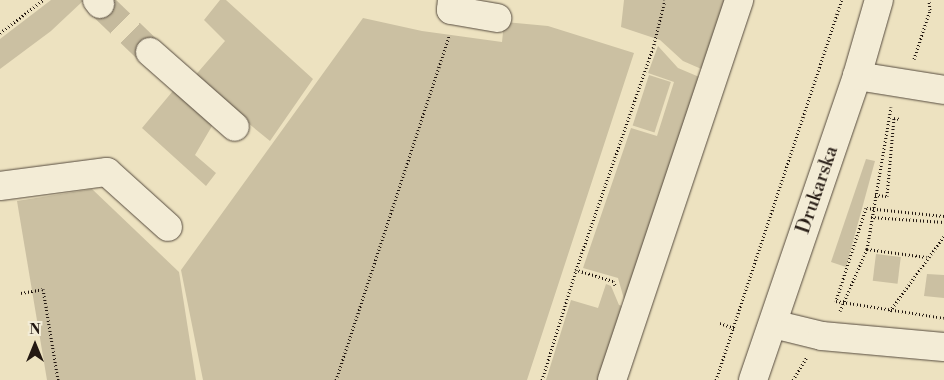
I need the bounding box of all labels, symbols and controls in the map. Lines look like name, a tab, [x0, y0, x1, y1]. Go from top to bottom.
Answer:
street label: Drukarska	[792, 143, 844, 237]
north arrow	[10, 320, 60, 370]
text: N	[29, 321, 41, 339]

